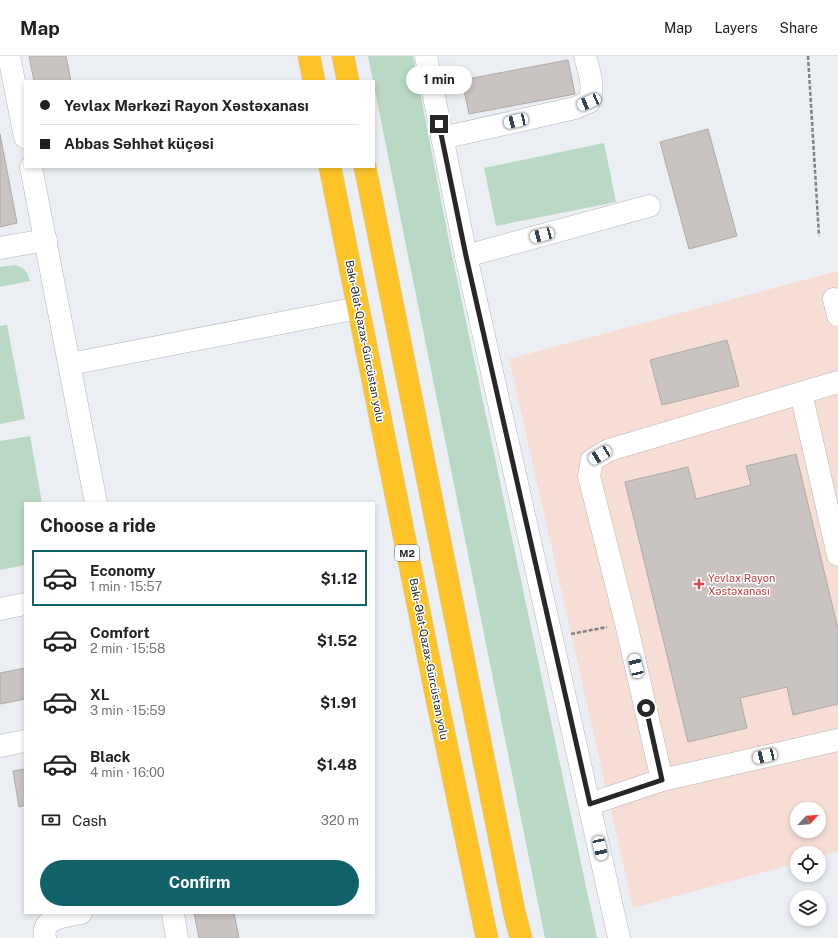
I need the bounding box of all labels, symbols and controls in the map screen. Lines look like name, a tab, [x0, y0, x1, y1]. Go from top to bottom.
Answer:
text: Map	[20, 17, 60, 39]
text: Map	[664, 20, 692, 36]
text: Layers	[714, 20, 758, 36]
text: Share	[780, 20, 818, 36]
callout: 1 min	[406, 66, 472, 94]
text: 1 min	[423, 72, 455, 87]
car	[576, 92, 602, 112]
text: Yevlax Mərkəzi Rayon Xəstəxanası	[64, 97, 309, 114]
car	[503, 112, 529, 130]
route end	[430, 115, 448, 133]
text: Abbas Səhhət küçəsi	[64, 135, 214, 152]
car	[529, 226, 555, 244]
street label: Bakı-Ələt-Qazax-Gürcüstan yolu	[343, 259, 387, 423]
car	[587, 444, 613, 466]
text: Choose a ride	[40, 515, 156, 536]
road number: M2	[395, 545, 419, 561]
icon: car	[42, 560, 78, 596]
text: Economy	[90, 562, 155, 579]
text: $1.12	[320, 570, 357, 587]
place label: Yevlax Rayon Xəstəxanası	[708, 572, 775, 597]
street label: Bakı-Ələt-Qazax-Gürcüstan yolu	[407, 577, 451, 741]
marker: Yevlax Rayon Xəstəxanası	[693, 578, 705, 590]
text: 1 min · 15:57	[90, 579, 162, 594]
icon: car	[42, 622, 78, 658]
text: Comfort	[90, 624, 150, 641]
text: $1.52	[317, 632, 357, 649]
text: 2 min · 15:58	[90, 641, 165, 656]
car	[627, 653, 645, 679]
icon: car	[42, 684, 78, 720]
text: XL	[90, 686, 109, 703]
text: $1.91	[320, 694, 357, 711]
route start	[637, 699, 655, 717]
text: 3 min · 15:59	[90, 703, 166, 718]
icon: car	[42, 746, 78, 782]
car	[752, 747, 778, 765]
text: Black	[90, 748, 130, 765]
text: $1.48	[316, 756, 357, 773]
text: 4 min · 16:00	[90, 765, 165, 780]
north arrow	[790, 802, 826, 838]
map controls	[790, 802, 826, 926]
icon: cash	[40, 809, 62, 831]
text: Cash	[72, 812, 107, 829]
text: 320 m	[321, 813, 359, 828]
car	[592, 835, 608, 861]
button: locate	[790, 846, 826, 882]
button: Confirm	[40, 860, 359, 906]
button: layers	[790, 890, 826, 926]

